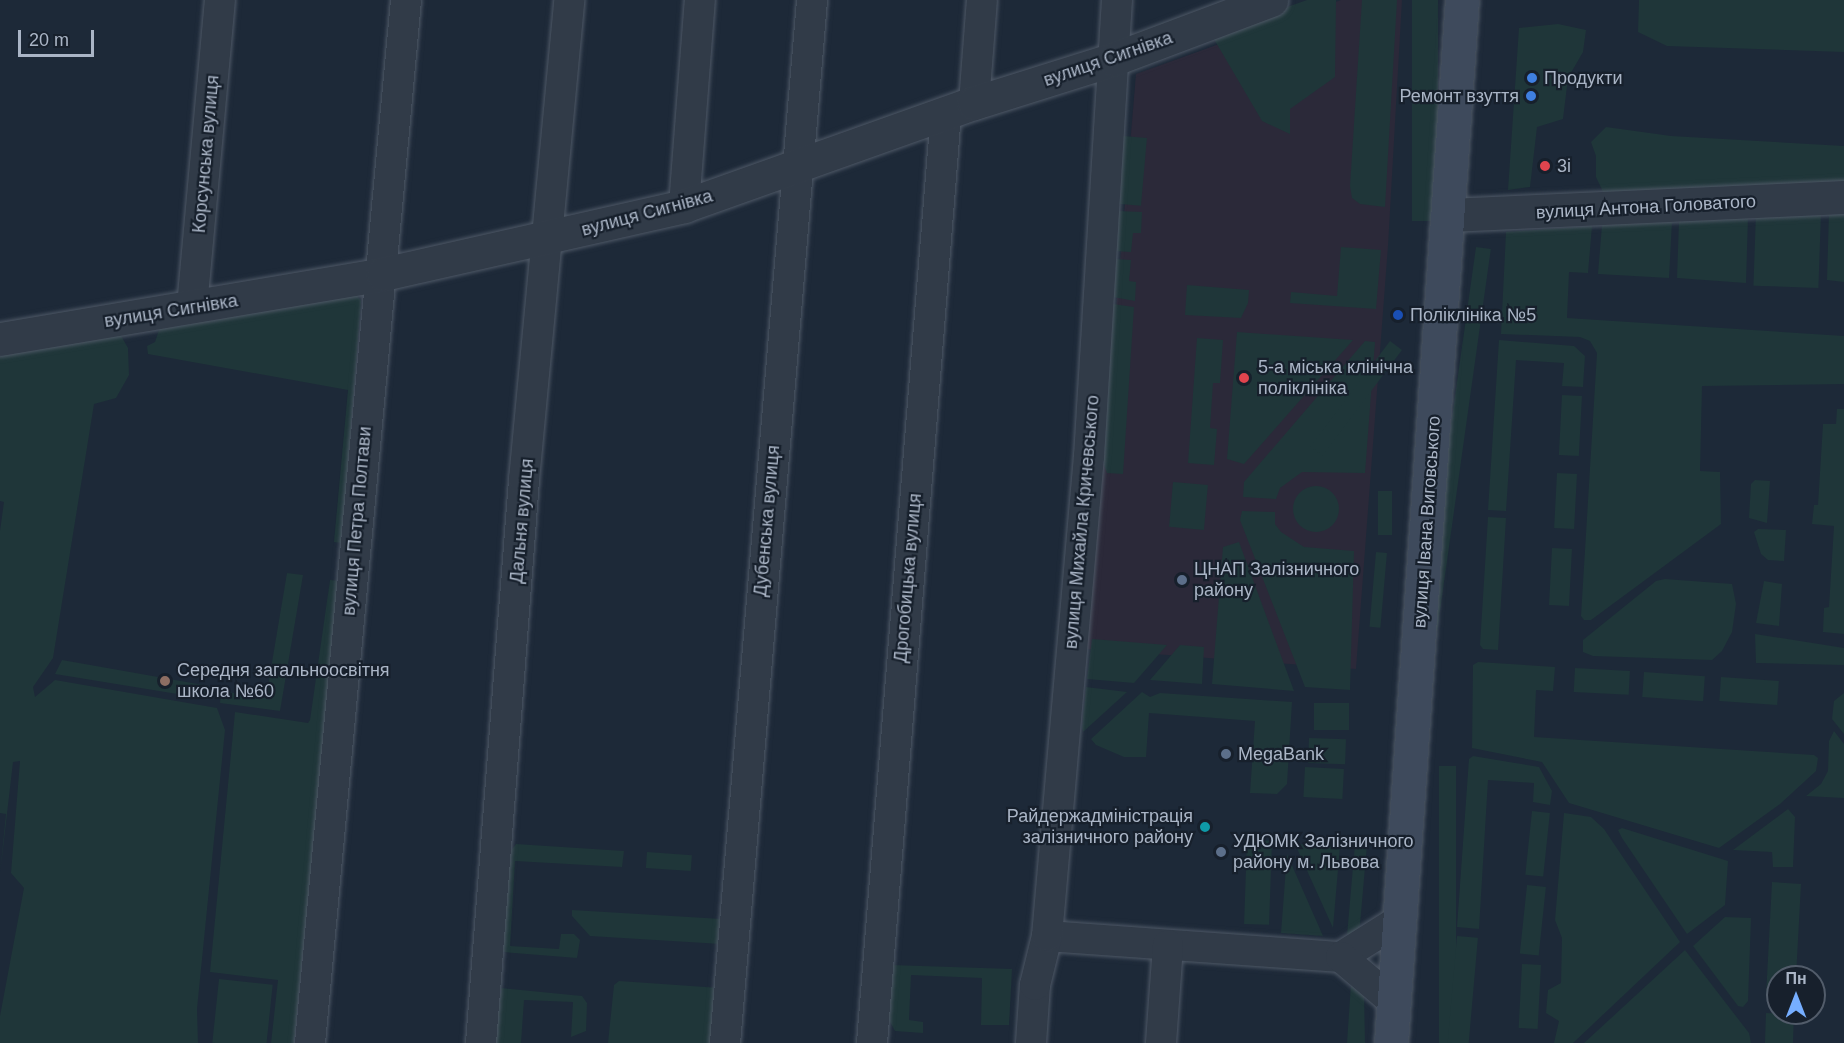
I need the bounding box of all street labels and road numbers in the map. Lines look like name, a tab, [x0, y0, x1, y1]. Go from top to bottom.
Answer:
street label: вулиця Сигнівка	[1041, 27, 1175, 91]
street label: Корсунська вулиця	[188, 74, 224, 234]
street label: вулиця Сигнівка	[579, 185, 715, 241]
street label: вулиця Антона Головатого	[1535, 190, 1757, 224]
street label: вулиця Сигнівка	[103, 290, 239, 332]
street label: вулиця Михайла Кричевського	[1060, 394, 1104, 650]
street label: вулиця Івана Виговського	[1409, 415, 1445, 629]
street label: вулиця Петра Полтави	[338, 426, 376, 616]
street label: Дубенська вулиця	[750, 444, 784, 598]
street label: Дальня вулиця	[506, 458, 538, 584]
street label: Дрогобицька вулиця	[890, 492, 926, 664]

